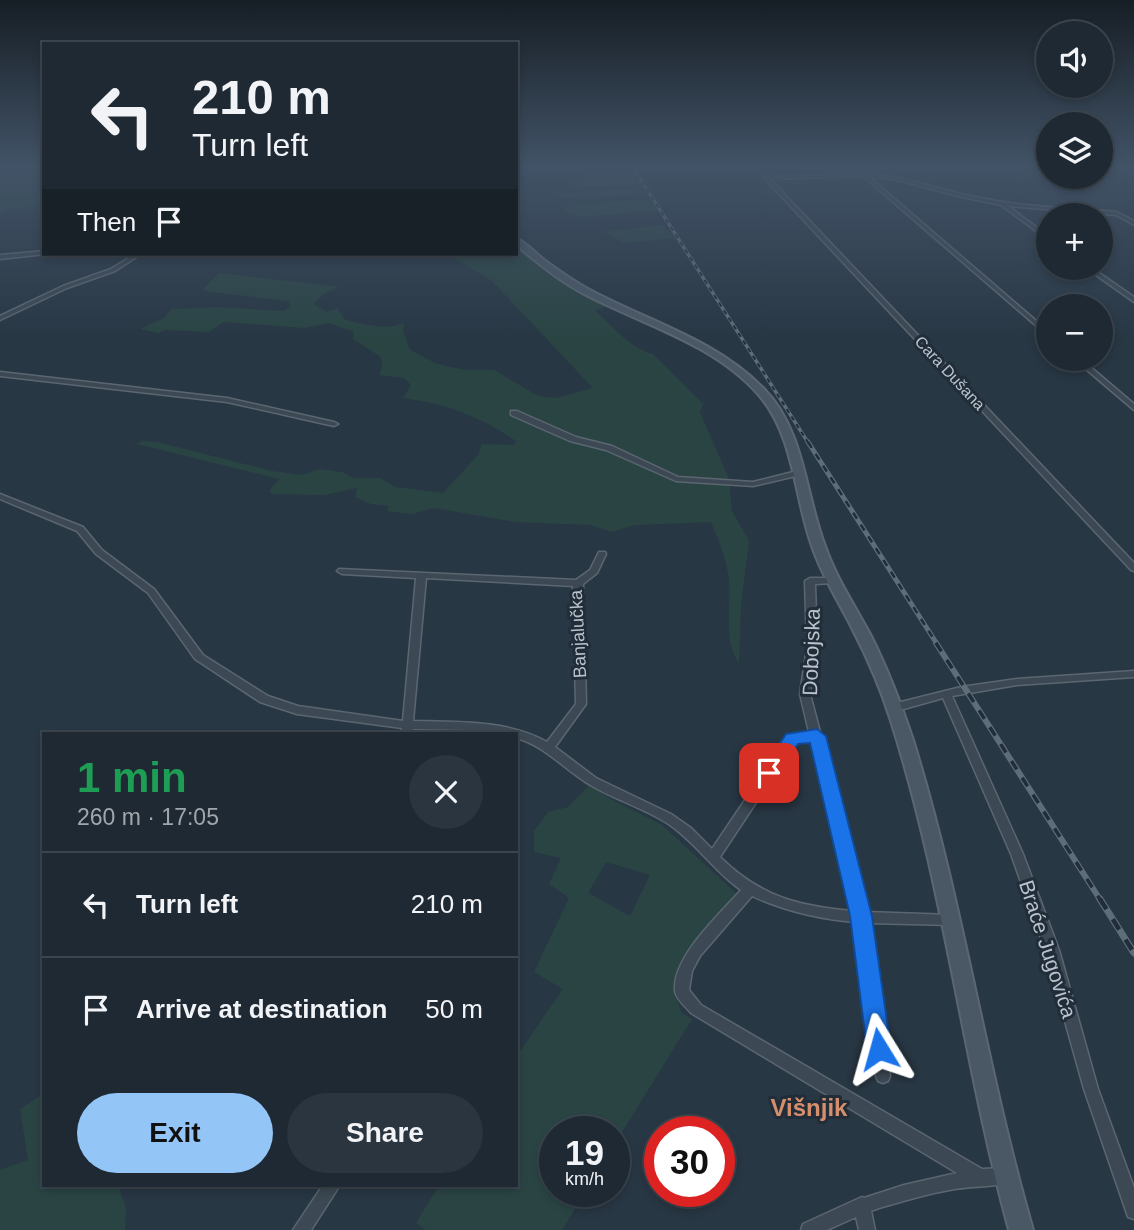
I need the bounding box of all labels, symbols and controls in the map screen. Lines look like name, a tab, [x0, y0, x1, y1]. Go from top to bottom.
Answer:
map controls	[1036, 21, 1113, 371]
button: sound	[1036, 21, 1113, 98]
icon: left	[77, 70, 168, 161]
text: 210 m	[192, 70, 331, 124]
button: layers	[1036, 112, 1113, 189]
text: Turn left	[192, 127, 308, 163]
icon: arrive	[150, 203, 188, 241]
button: +	[1036, 203, 1113, 280]
text: Then	[77, 207, 136, 237]
button: −	[1036, 294, 1113, 371]
street label: Cara Dušana	[912, 333, 988, 413]
street label: Banjalučka	[566, 589, 590, 678]
street label: Dobojska	[798, 608, 824, 696]
pin	[739, 743, 799, 803]
text: 1 min	[77, 754, 187, 801]
icon: arrive	[750, 754, 788, 792]
button: close	[409, 755, 483, 829]
text: 260 m · 17:05	[77, 804, 219, 830]
street label: Braće Jugovića	[1015, 877, 1081, 1021]
icon: left	[77, 886, 115, 924]
text: Turn left	[136, 889, 238, 919]
text: 210 m	[411, 889, 483, 919]
icon: arrive	[77, 991, 115, 1029]
text: Arrive at destination	[136, 994, 387, 1024]
text: 50 m	[425, 994, 483, 1024]
position arrow	[842, 1012, 916, 1086]
button: Exit	[77, 1093, 273, 1173]
button: Share	[287, 1093, 483, 1173]
district label: Višnjik	[771, 1094, 848, 1121]
speed limit sign: 30	[644, 1116, 735, 1207]
text: 19	[565, 1133, 604, 1172]
text: km/h	[565, 1169, 604, 1189]

